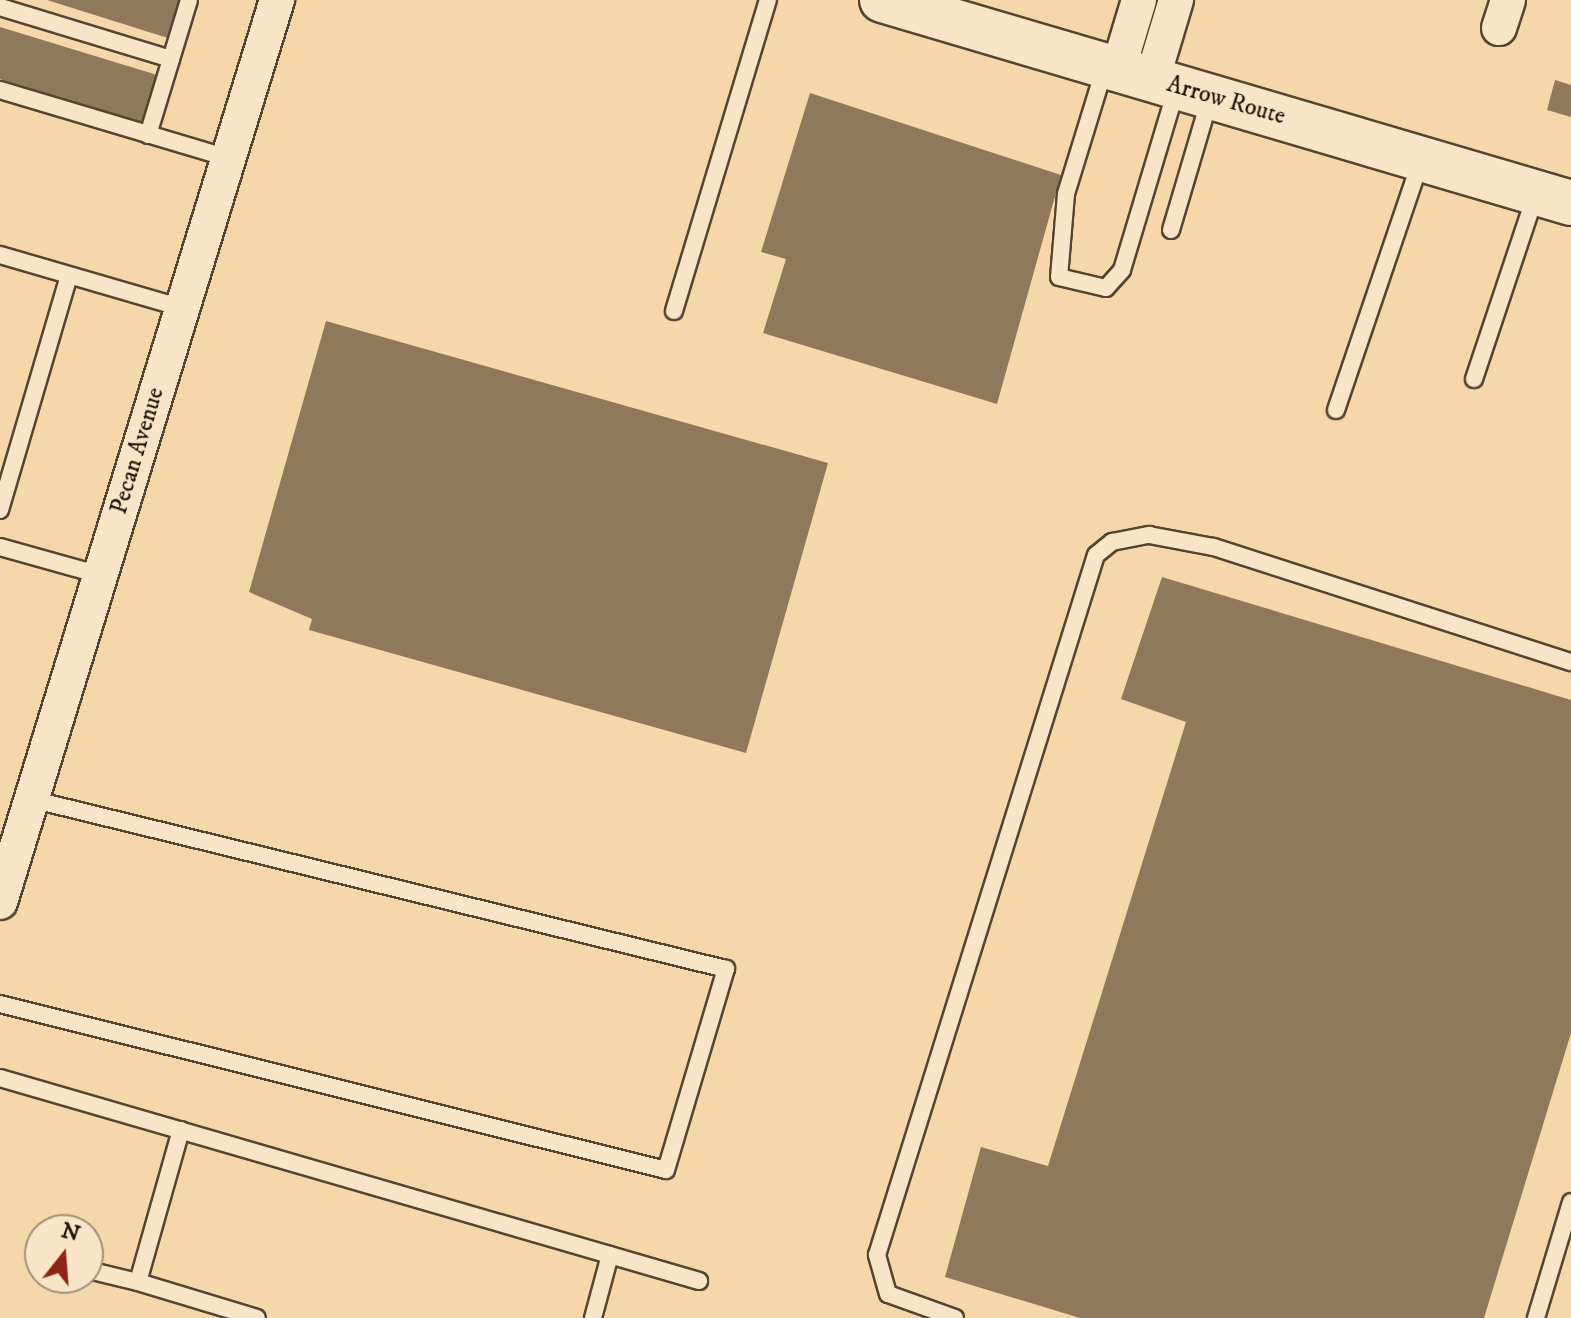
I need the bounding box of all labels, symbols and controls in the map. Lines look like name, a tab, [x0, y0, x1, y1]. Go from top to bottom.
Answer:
street label: Arrow Route	[1163, 70, 1289, 132]
street label: Pecan Avenue	[105, 384, 171, 518]
north arrow	[24, 1214, 104, 1294]
text: N	[58, 1217, 83, 1248]

